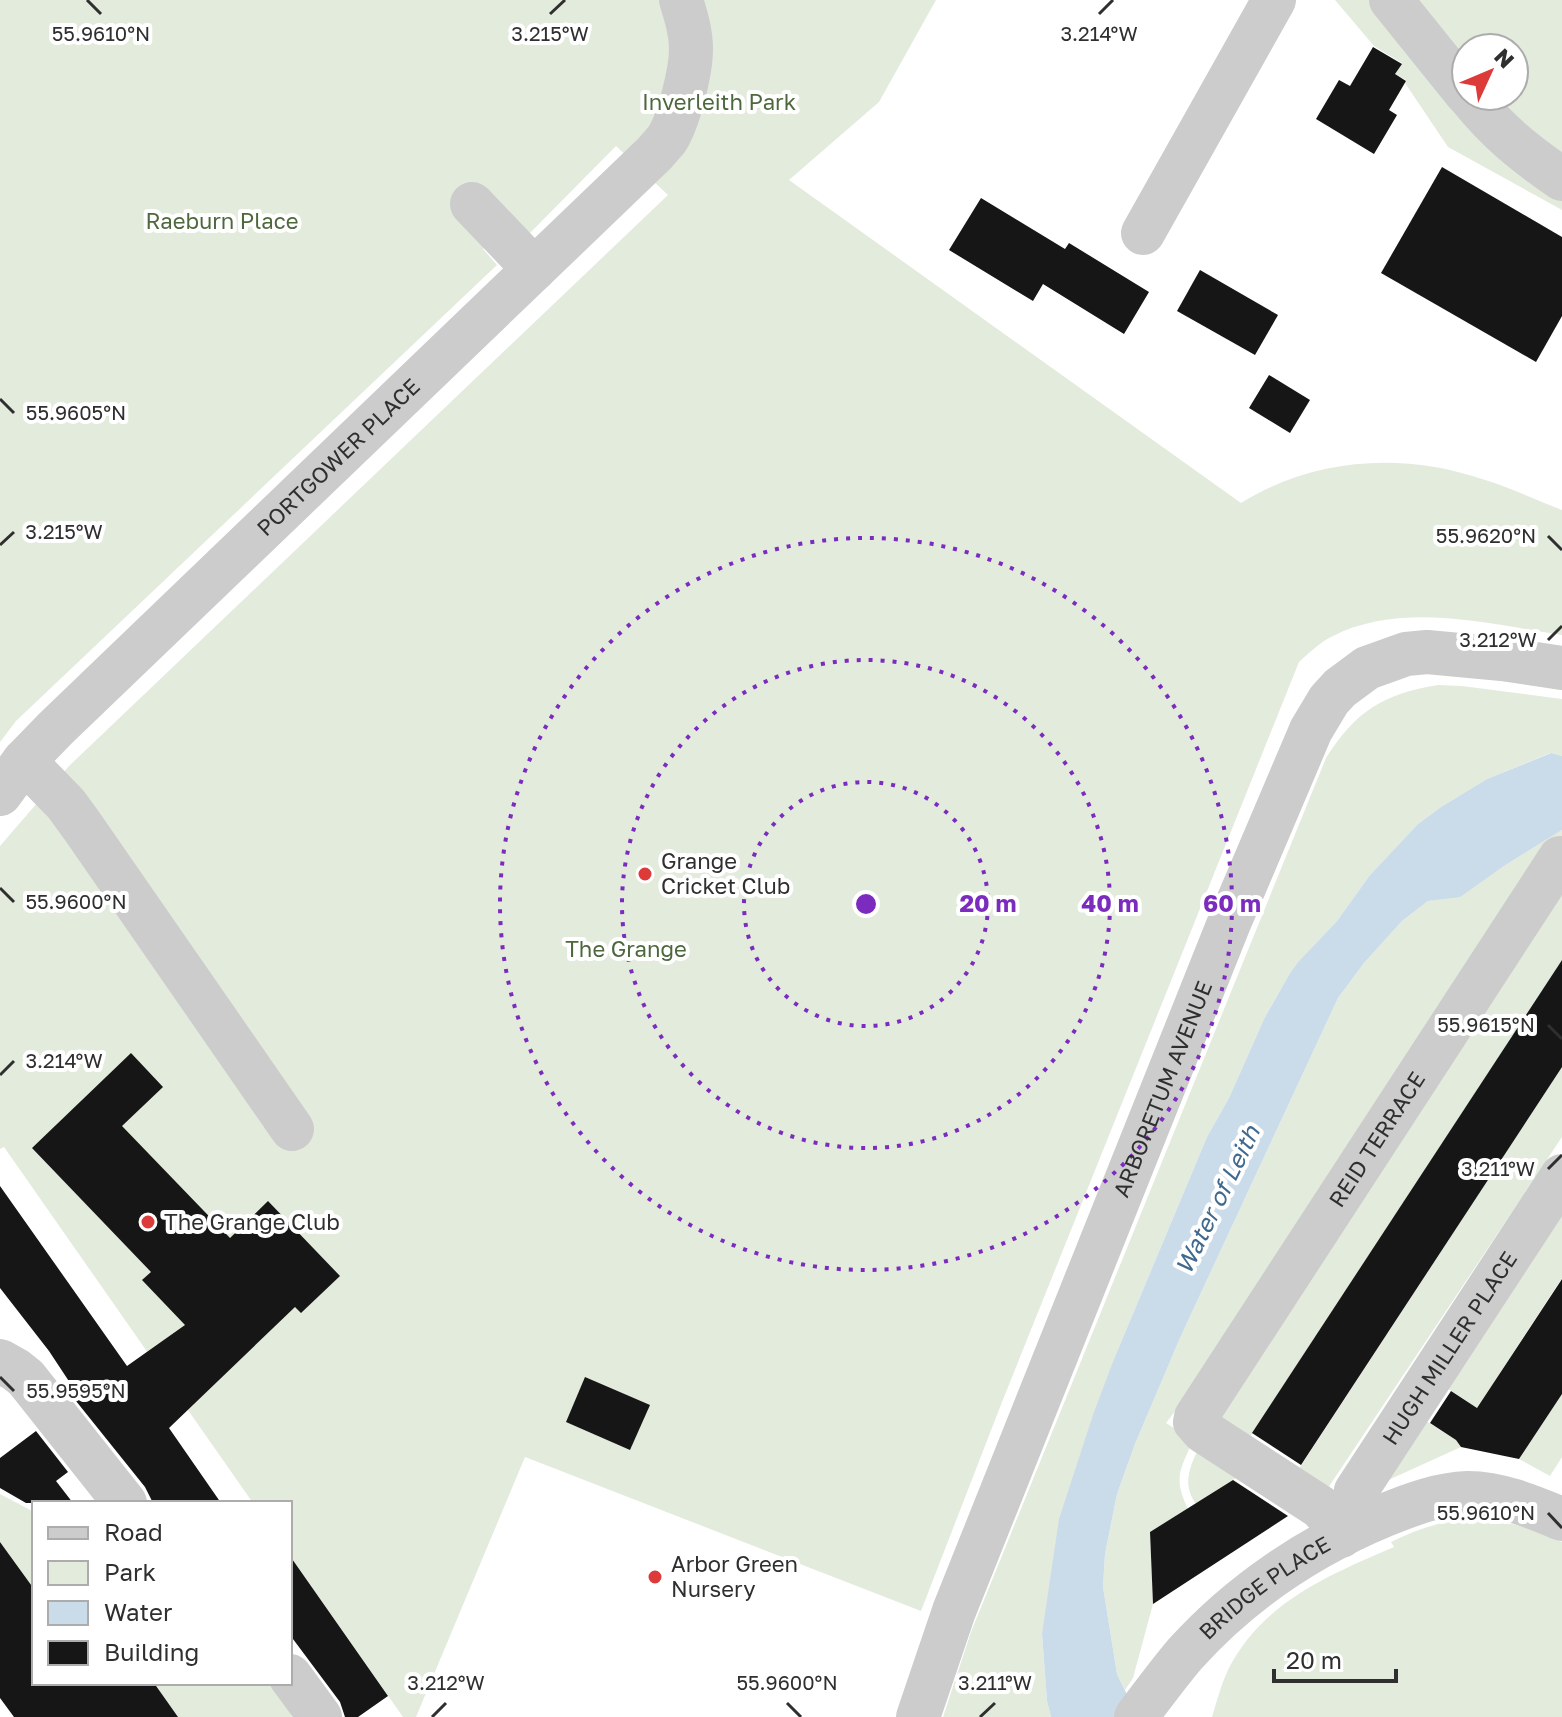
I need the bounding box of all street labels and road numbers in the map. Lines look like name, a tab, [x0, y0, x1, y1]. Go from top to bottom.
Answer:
street label: PORTGOWER PLACE	[251, 372, 425, 541]
street label: ARBORETUM AVENUE	[1107, 977, 1217, 1201]
street label: REID TERRACE	[1323, 1066, 1430, 1212]
street label: HUGH MILLER PLACE	[1376, 1246, 1522, 1450]
street label: BRIDGE PLACE	[1193, 1530, 1335, 1645]

